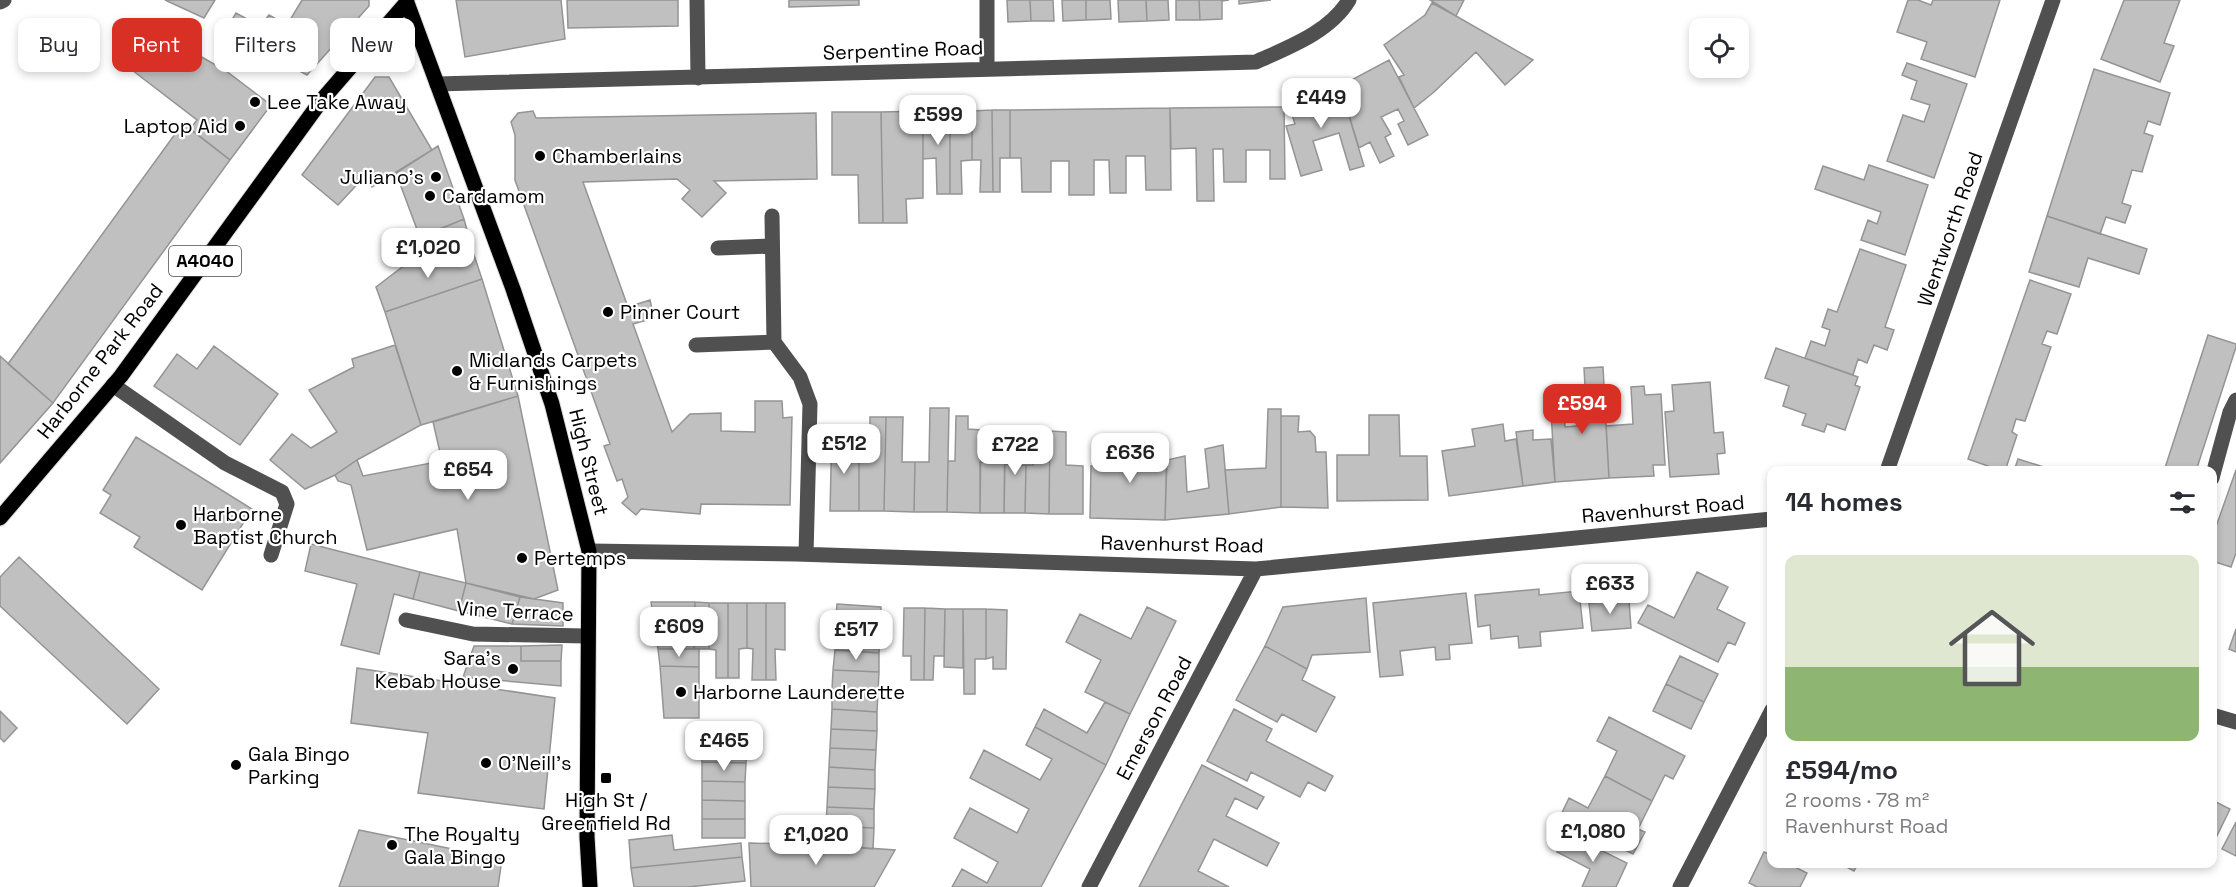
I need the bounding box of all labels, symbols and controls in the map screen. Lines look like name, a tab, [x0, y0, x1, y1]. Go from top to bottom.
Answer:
chip: Buy	[18, 18, 100, 72]
chip: Rent	[112, 18, 202, 72]
chip: Filters	[214, 18, 318, 72]
chip: New	[330, 18, 415, 72]
map controls	[1689, 18, 1749, 78]
button: locate	[1689, 18, 1749, 78]
street label: Serpentine Road	[822, 34, 984, 66]
pin: £449	[1285, 78, 1357, 129]
text: £449	[1296, 84, 1346, 110]
place label: Lee Take Away	[267, 89, 406, 115]
marker: Lee Take Away	[248, 95, 262, 109]
pin: £599	[902, 95, 974, 146]
text: £599	[913, 101, 963, 127]
place label: Laptop Aid	[124, 113, 228, 139]
marker: Laptop Aid	[233, 119, 247, 133]
place label: Chamberlains	[552, 143, 682, 169]
street label: Wentworth Road	[1911, 148, 1989, 310]
marker: Chamberlains	[533, 149, 547, 163]
place label: Juliano's	[340, 164, 424, 190]
marker: Juliano's	[429, 170, 443, 184]
place label: Cardamom	[442, 183, 545, 209]
marker: Cardamom	[423, 189, 437, 203]
pin: £1,020	[379, 228, 477, 279]
text: £1,020	[395, 234, 461, 260]
road number: A4040	[169, 246, 241, 276]
street label: Harborne Park Road	[31, 278, 169, 444]
place label: Pinner Court	[620, 299, 740, 325]
marker: Pinner Court	[601, 305, 615, 319]
place label: Midlands Carpets & Furnishings	[469, 347, 637, 396]
marker: Midlands Carpets & Furnishings	[450, 364, 464, 378]
pin: £594	[1546, 384, 1618, 435]
text: £594	[1557, 390, 1607, 416]
street label: High Street	[563, 406, 615, 518]
pin: £512	[808, 424, 880, 475]
pin: £722	[979, 425, 1051, 476]
text: £512	[821, 430, 867, 456]
text: £722	[991, 431, 1039, 457]
pin: £636	[1094, 433, 1166, 484]
text: £636	[1105, 439, 1155, 465]
pin: £654	[432, 450, 504, 501]
text: £654	[443, 456, 493, 482]
text: 14 homes	[1785, 485, 1903, 519]
icon: filters	[2166, 486, 2199, 519]
street label: Ravenhurst Road	[1580, 489, 1746, 529]
place label: Harborne Baptist Church	[193, 501, 338, 550]
marker: Harborne Baptist Church	[174, 518, 188, 532]
street label: Ravenhurst Road	[1100, 530, 1264, 558]
place label: Pertemps	[534, 545, 626, 571]
marker: Pertemps	[515, 551, 529, 565]
pin: £633	[1574, 564, 1646, 615]
text: £633	[1585, 570, 1635, 596]
icon: home	[1938, 594, 2046, 702]
street label: Vine Terrace	[456, 595, 574, 627]
pin: £609	[643, 607, 715, 658]
pin: £517	[820, 610, 892, 661]
text: £609	[654, 613, 704, 639]
text: £517	[834, 616, 878, 642]
place label: Sara's Kebab House	[375, 645, 501, 694]
street label: Emerson Road	[1110, 651, 1198, 785]
marker: Sara's Kebab House	[506, 662, 520, 676]
place label: Harborne Launderette	[693, 679, 905, 705]
marker: Harborne Launderette	[674, 685, 688, 699]
pin: £465	[688, 721, 760, 772]
text: £465	[699, 727, 749, 753]
place label: Gala Bingo Parking	[248, 741, 350, 790]
place label: O'Neill's	[498, 750, 572, 776]
text: £594/mo	[1785, 753, 1898, 787]
marker: O'Neill's	[479, 756, 493, 770]
marker: Gala Bingo Parking	[229, 758, 243, 772]
marker: High St / Greenfield Rd	[599, 771, 613, 785]
place label: High St / Greenfield Rd	[541, 787, 671, 836]
text: 2 rooms · 78 m²	[1785, 787, 1929, 813]
pin: £1,080	[1544, 812, 1642, 863]
text: Ravenhurst Road	[1785, 813, 1948, 839]
pin: £1,020	[767, 815, 865, 866]
text: £1,080	[1560, 818, 1626, 844]
place label: The Royalty Gala Bingo	[404, 821, 520, 870]
text: £1,020	[783, 821, 849, 847]
marker: The Royalty Gala Bingo	[385, 838, 399, 852]

